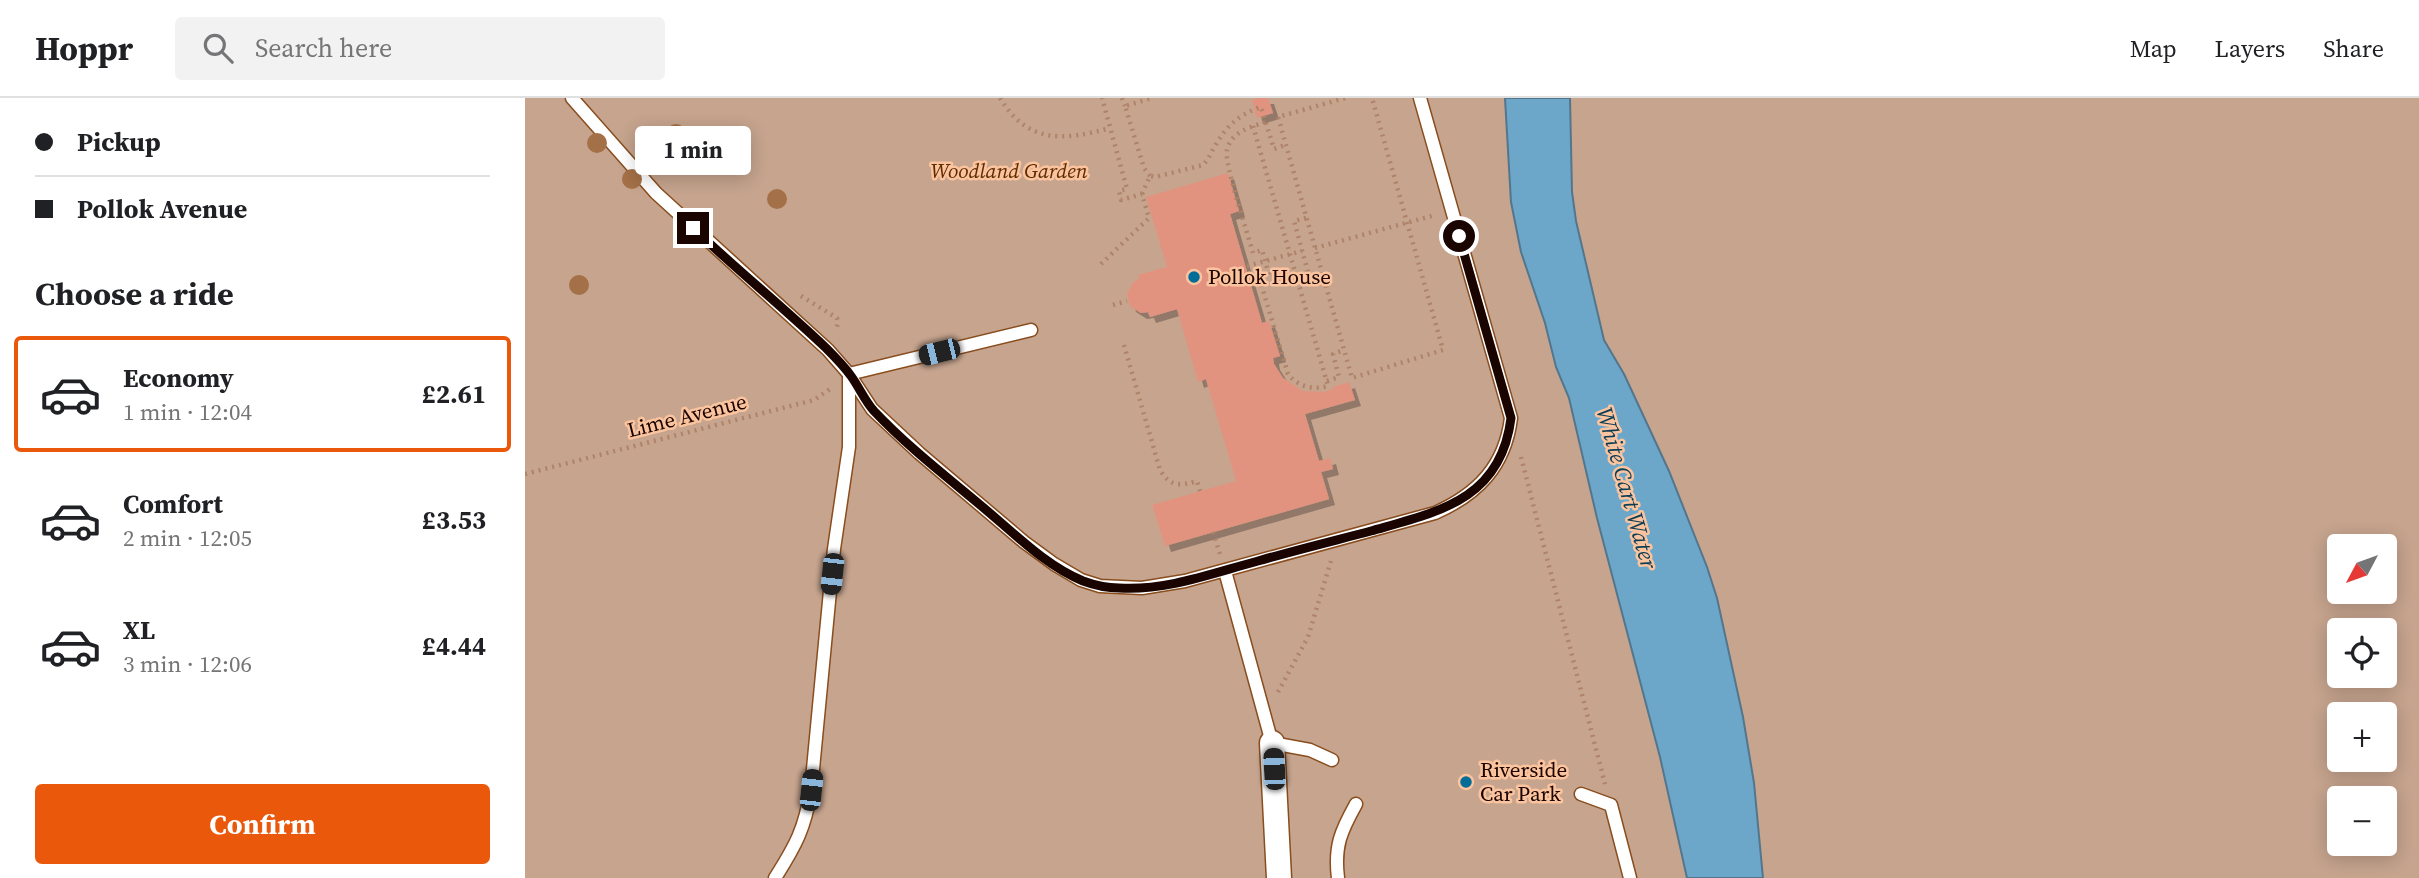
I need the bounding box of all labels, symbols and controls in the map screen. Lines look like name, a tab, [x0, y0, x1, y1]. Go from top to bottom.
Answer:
search box	[175, 17, 665, 80]
text: Hoppr	[35, 26, 133, 71]
icon: search	[199, 29, 237, 67]
text: Search here	[255, 30, 392, 66]
text: Map	[2130, 32, 2177, 65]
text: Layers	[2215, 32, 2285, 65]
text: Share	[2323, 32, 2384, 65]
text: Pickup	[77, 124, 161, 160]
callout: 1 min	[635, 127, 751, 176]
text: 1 min	[663, 134, 723, 166]
park label: Woodland Garden	[930, 156, 1088, 185]
text: Pollok Avenue	[77, 191, 247, 227]
route end	[677, 212, 709, 244]
route start	[1443, 220, 1475, 252]
place label: Pollok House	[1208, 262, 1331, 291]
marker: Pollok House	[1186, 269, 1202, 285]
text: Choose a ride	[35, 272, 234, 316]
car	[917, 337, 962, 367]
text: Economy	[123, 360, 234, 396]
icon: car	[39, 363, 102, 426]
text: £2.61	[422, 376, 486, 412]
street label: Lime Avenue	[624, 387, 750, 444]
text: 1 min · 12:04	[123, 396, 252, 428]
water label: White Cart Water	[1589, 404, 1666, 573]
text: Comfort	[123, 486, 223, 522]
icon: car	[39, 489, 102, 552]
text: £3.53	[422, 502, 486, 538]
text: 2 min · 12:05	[123, 522, 252, 554]
north arrow	[2327, 534, 2397, 604]
map controls	[2327, 534, 2397, 856]
car	[820, 552, 845, 596]
text: XL	[123, 612, 155, 648]
icon: car	[39, 615, 102, 678]
button: locate	[2327, 618, 2397, 688]
text: £4.44	[422, 628, 486, 664]
text: 3 min · 12:06	[123, 648, 252, 680]
button: +	[2327, 702, 2397, 772]
car	[1263, 747, 1286, 791]
place label: Riverside Car Park	[1480, 755, 1567, 808]
car	[799, 768, 824, 812]
marker: Riverside Car Park	[1458, 774, 1474, 790]
button: Confirm	[35, 784, 490, 864]
button: −	[2327, 786, 2397, 856]

